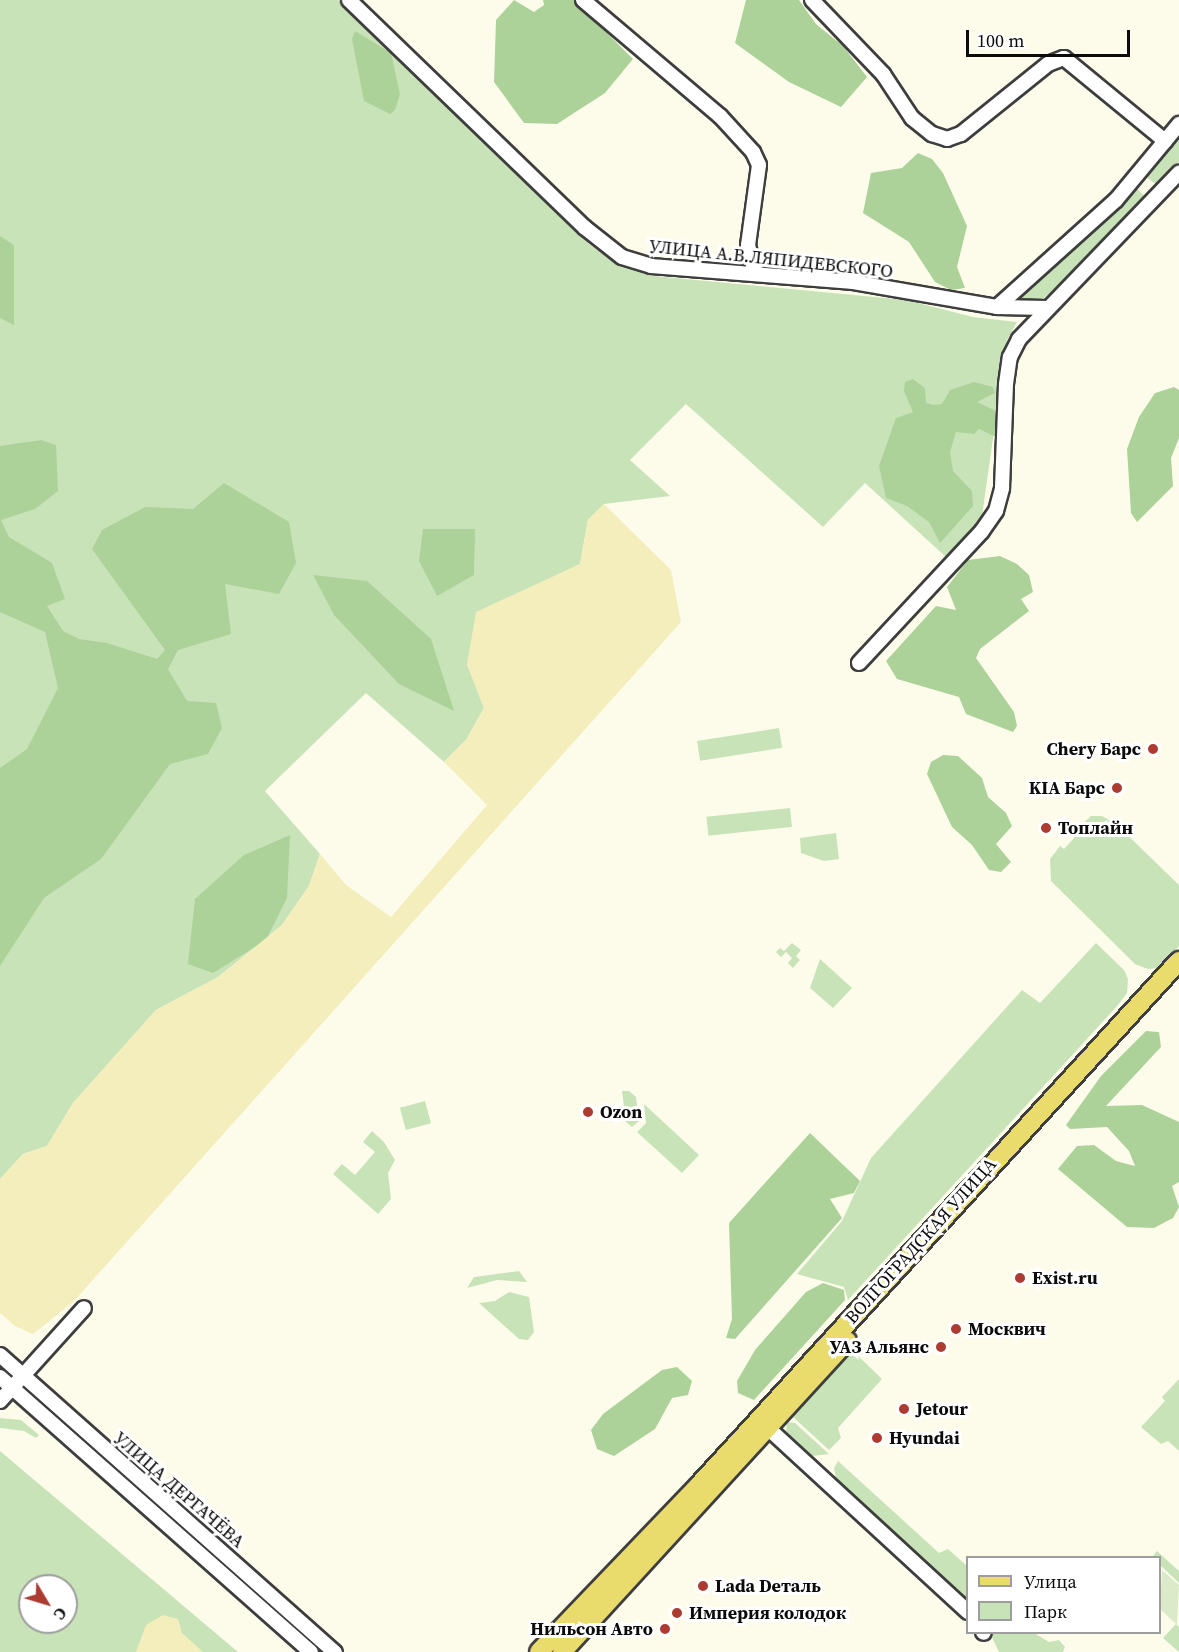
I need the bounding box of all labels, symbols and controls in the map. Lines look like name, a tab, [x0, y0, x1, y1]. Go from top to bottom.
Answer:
scale bar	[969, 18, 1132, 56]
text: 100 m	[977, 28, 1024, 53]
street label: УЛИЦА А.В.ЛЯПИДЕВСКОГО	[648, 235, 894, 283]
place label: Chery Барс	[1046, 738, 1141, 760]
marker: Chery Барс	[1146, 742, 1160, 756]
place label: KIA Барс	[1029, 777, 1105, 799]
marker: KIA Барс	[1110, 781, 1124, 795]
place label: Топлайн	[1058, 817, 1133, 839]
marker: Топлайн	[1039, 821, 1053, 835]
place label: Ozon	[600, 1101, 642, 1123]
marker: Ozon	[581, 1105, 595, 1119]
street label: ВОЛГОГРАДСКАЯ УЛИЦА	[841, 1154, 1001, 1328]
place label: Exist.ru	[1032, 1267, 1098, 1289]
marker: Exist.ru	[1013, 1271, 1027, 1285]
place label: Москвич	[968, 1318, 1046, 1340]
marker: Москвич	[949, 1322, 963, 1336]
place label: УАЗ Альянс	[830, 1336, 929, 1358]
marker: УАЗ Альянс	[934, 1340, 948, 1354]
place label: Jetour	[916, 1398, 968, 1420]
marker: Jetour	[897, 1402, 911, 1416]
street label: УЛИЦА ДЕРГАЧЁВА	[109, 1427, 249, 1553]
place label: Hyundai	[889, 1427, 960, 1449]
marker: Hyundai	[870, 1431, 884, 1445]
legend	[966, 1556, 1161, 1634]
text: Улица	[1024, 1569, 1077, 1594]
north arrow	[18, 1574, 78, 1634]
place label: Lada Dеталь	[715, 1575, 821, 1597]
marker: Lada Dеталь	[696, 1579, 710, 1593]
text: Парк	[1024, 1599, 1067, 1624]
place label: Империя колодок	[689, 1602, 846, 1624]
text: С	[49, 1603, 72, 1625]
marker: Империя колодок	[670, 1606, 684, 1620]
place label: Нильсон Авто	[530, 1618, 653, 1640]
marker: Нильсон Авто	[658, 1622, 672, 1636]

